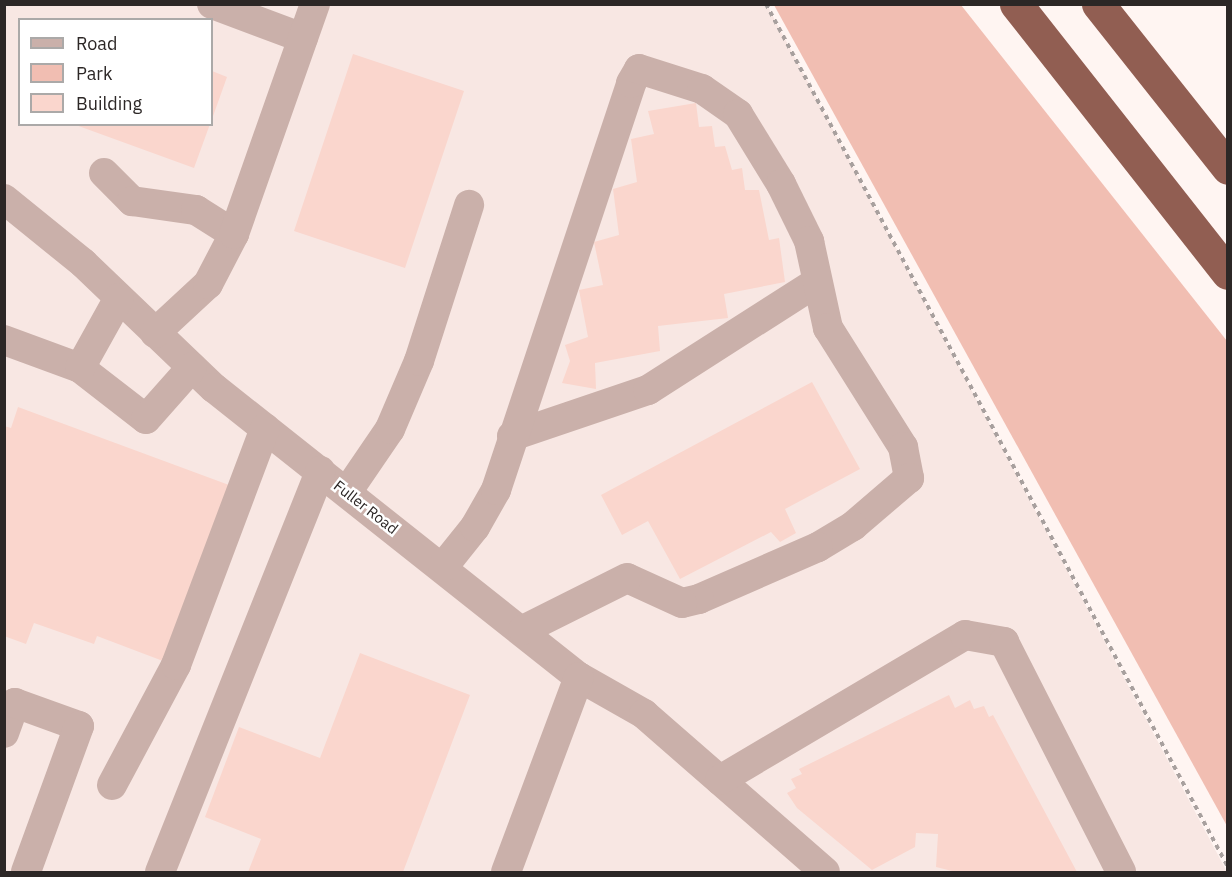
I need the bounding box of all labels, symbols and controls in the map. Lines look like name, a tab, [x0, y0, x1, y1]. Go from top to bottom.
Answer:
legend	[18, 18, 213, 126]
text: Road	[76, 32, 117, 55]
text: Park	[76, 62, 112, 85]
text: Building	[76, 92, 142, 115]
street label: Fuller Road	[330, 476, 402, 538]

